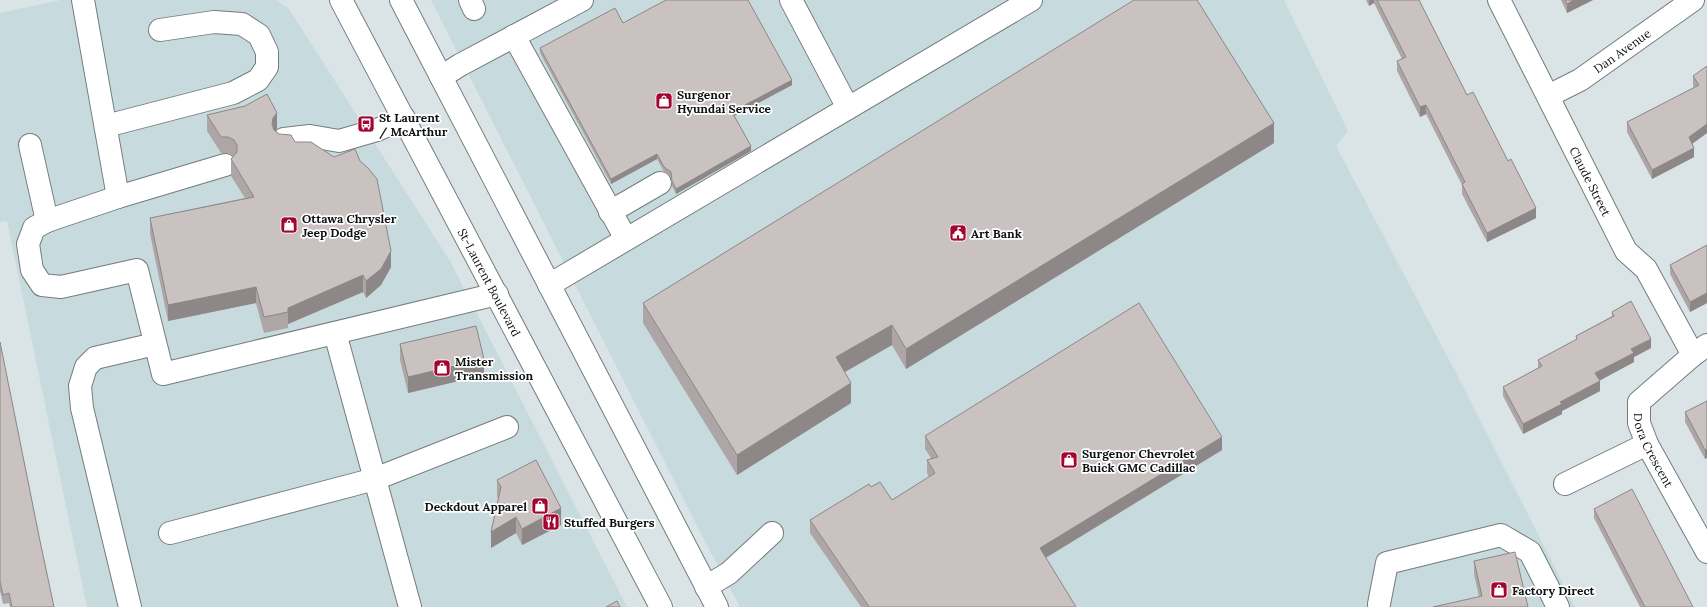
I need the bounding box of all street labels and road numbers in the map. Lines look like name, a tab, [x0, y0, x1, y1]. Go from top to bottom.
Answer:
street label: Dan Avenue	[1590, 25, 1654, 76]
street label: Claude Street	[1567, 144, 1615, 219]
street label: St-Laurent Boulevard	[455, 226, 524, 339]
street label: Dora Crescent	[1632, 413, 1677, 490]

